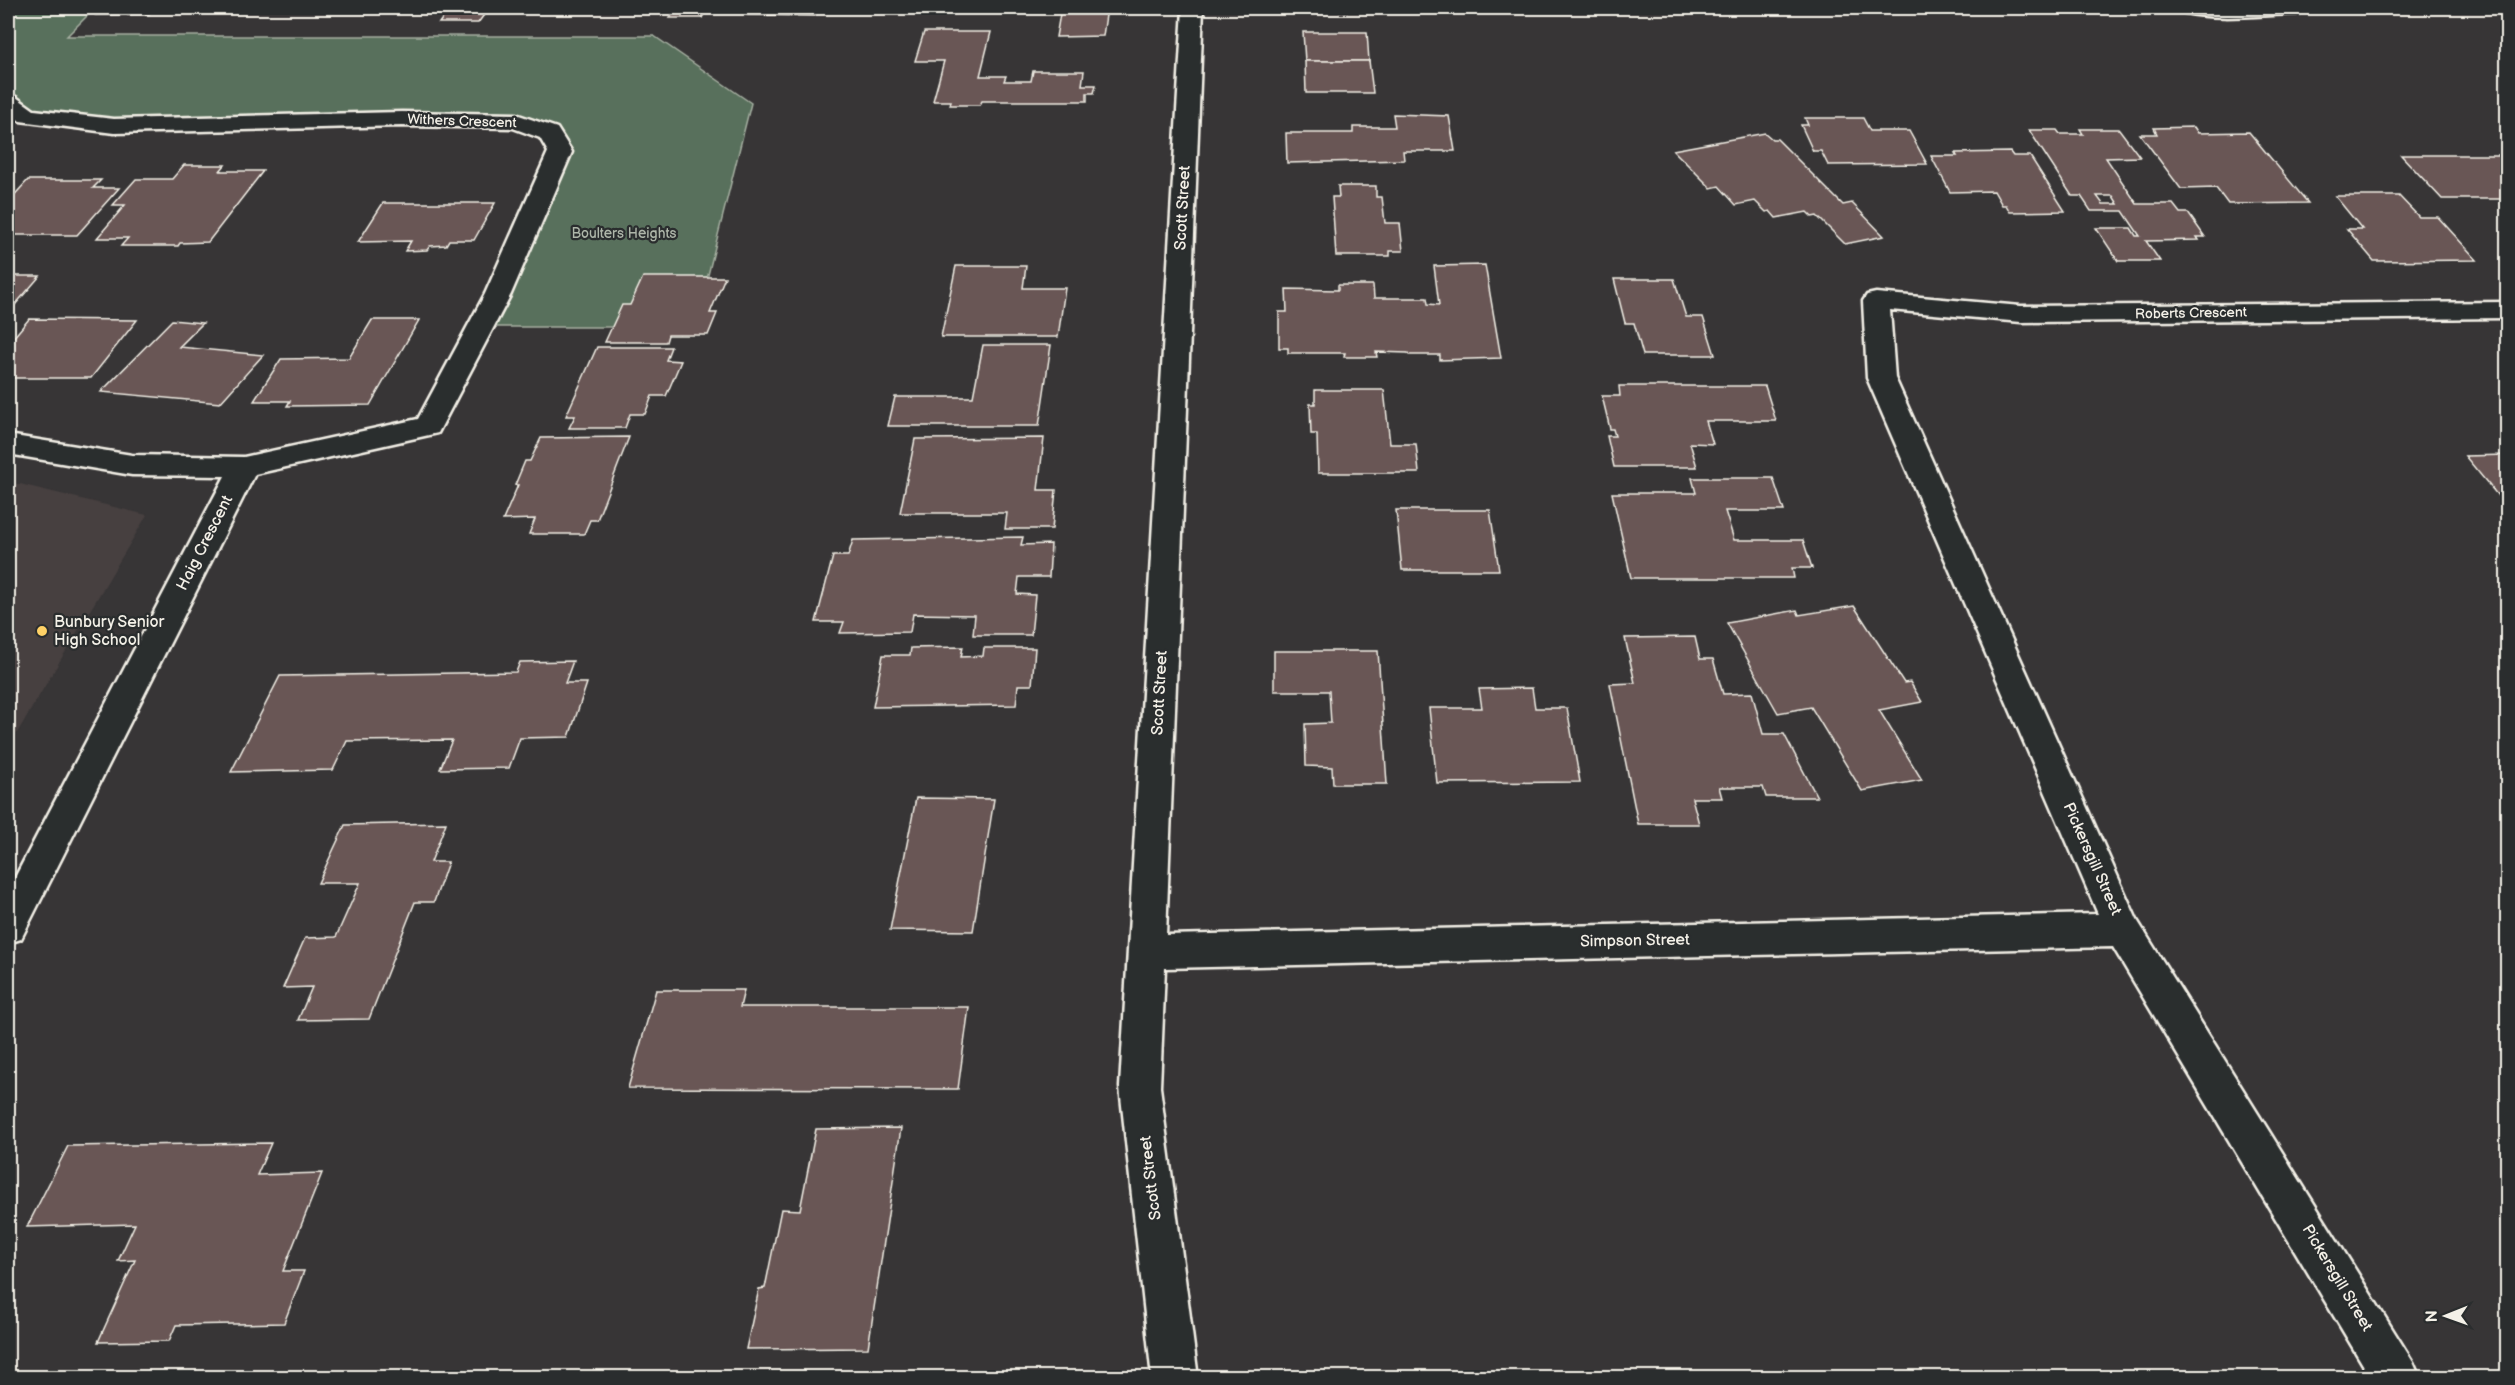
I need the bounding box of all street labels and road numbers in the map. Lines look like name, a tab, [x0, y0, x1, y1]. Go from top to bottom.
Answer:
street label: Withers Crescent	[407, 111, 518, 131]
street label: Scott Street	[1171, 165, 1195, 251]
street label: Roberts Crescent	[2135, 304, 2248, 322]
street label: Haig Crescent	[173, 492, 237, 594]
street label: Scott Street	[1148, 650, 1172, 736]
street label: Pickersgill Street	[2059, 800, 2125, 918]
street label: Simpson Street	[1580, 931, 1690, 951]
street label: Scott Street	[1136, 1135, 1166, 1221]
street label: Pickersgill Street	[2298, 1221, 2376, 1335]

